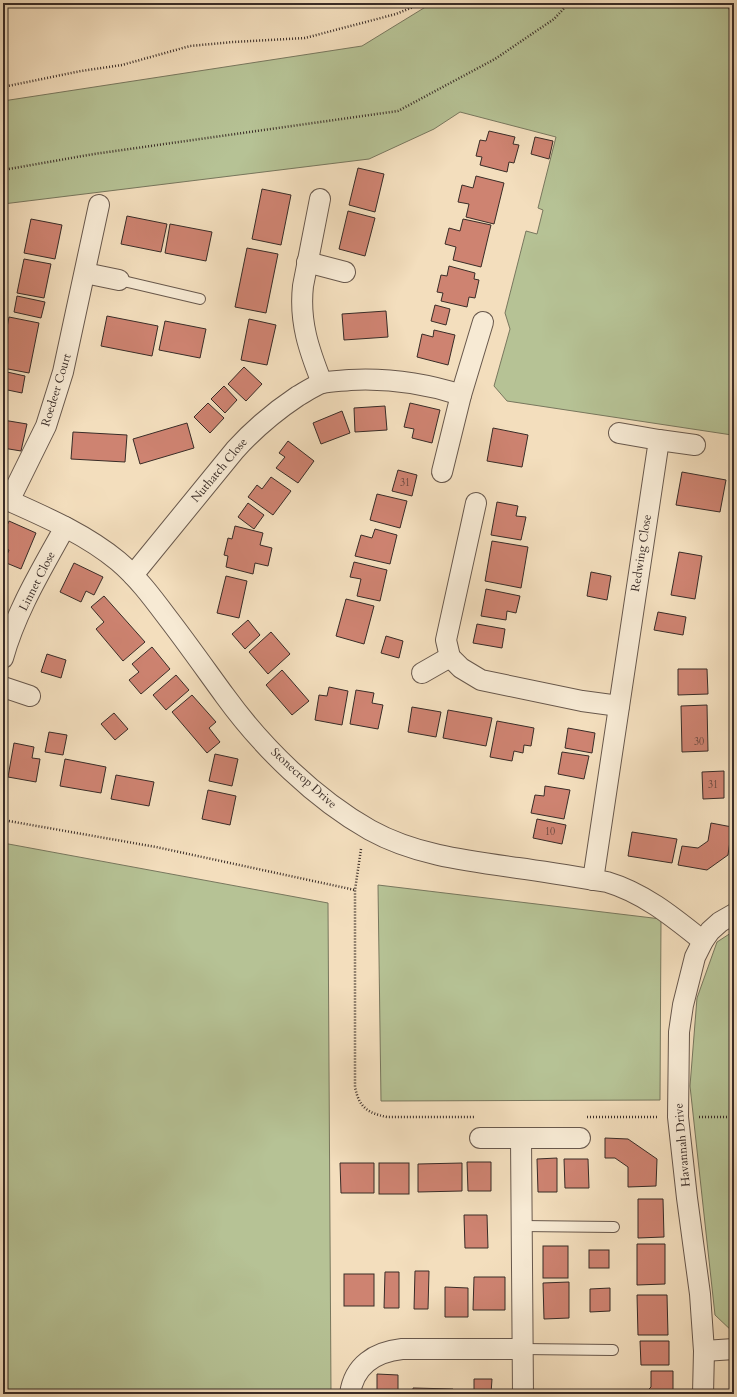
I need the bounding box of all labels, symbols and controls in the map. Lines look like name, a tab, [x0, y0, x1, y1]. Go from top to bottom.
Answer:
street label: Roedeer Court	[37, 351, 75, 428]
street label: Nuthatch Close	[187, 434, 251, 506]
house number: 31	[400, 476, 410, 490]
street label: Redwing Close	[627, 513, 655, 593]
street label: Linnet Close	[15, 548, 59, 614]
house number: 30	[694, 735, 704, 749]
street label: Stonecrop Drive	[268, 744, 340, 812]
house number: 31	[708, 778, 718, 792]
house number: 10	[545, 825, 555, 839]
street label: Havannah Drive	[670, 1102, 694, 1188]

